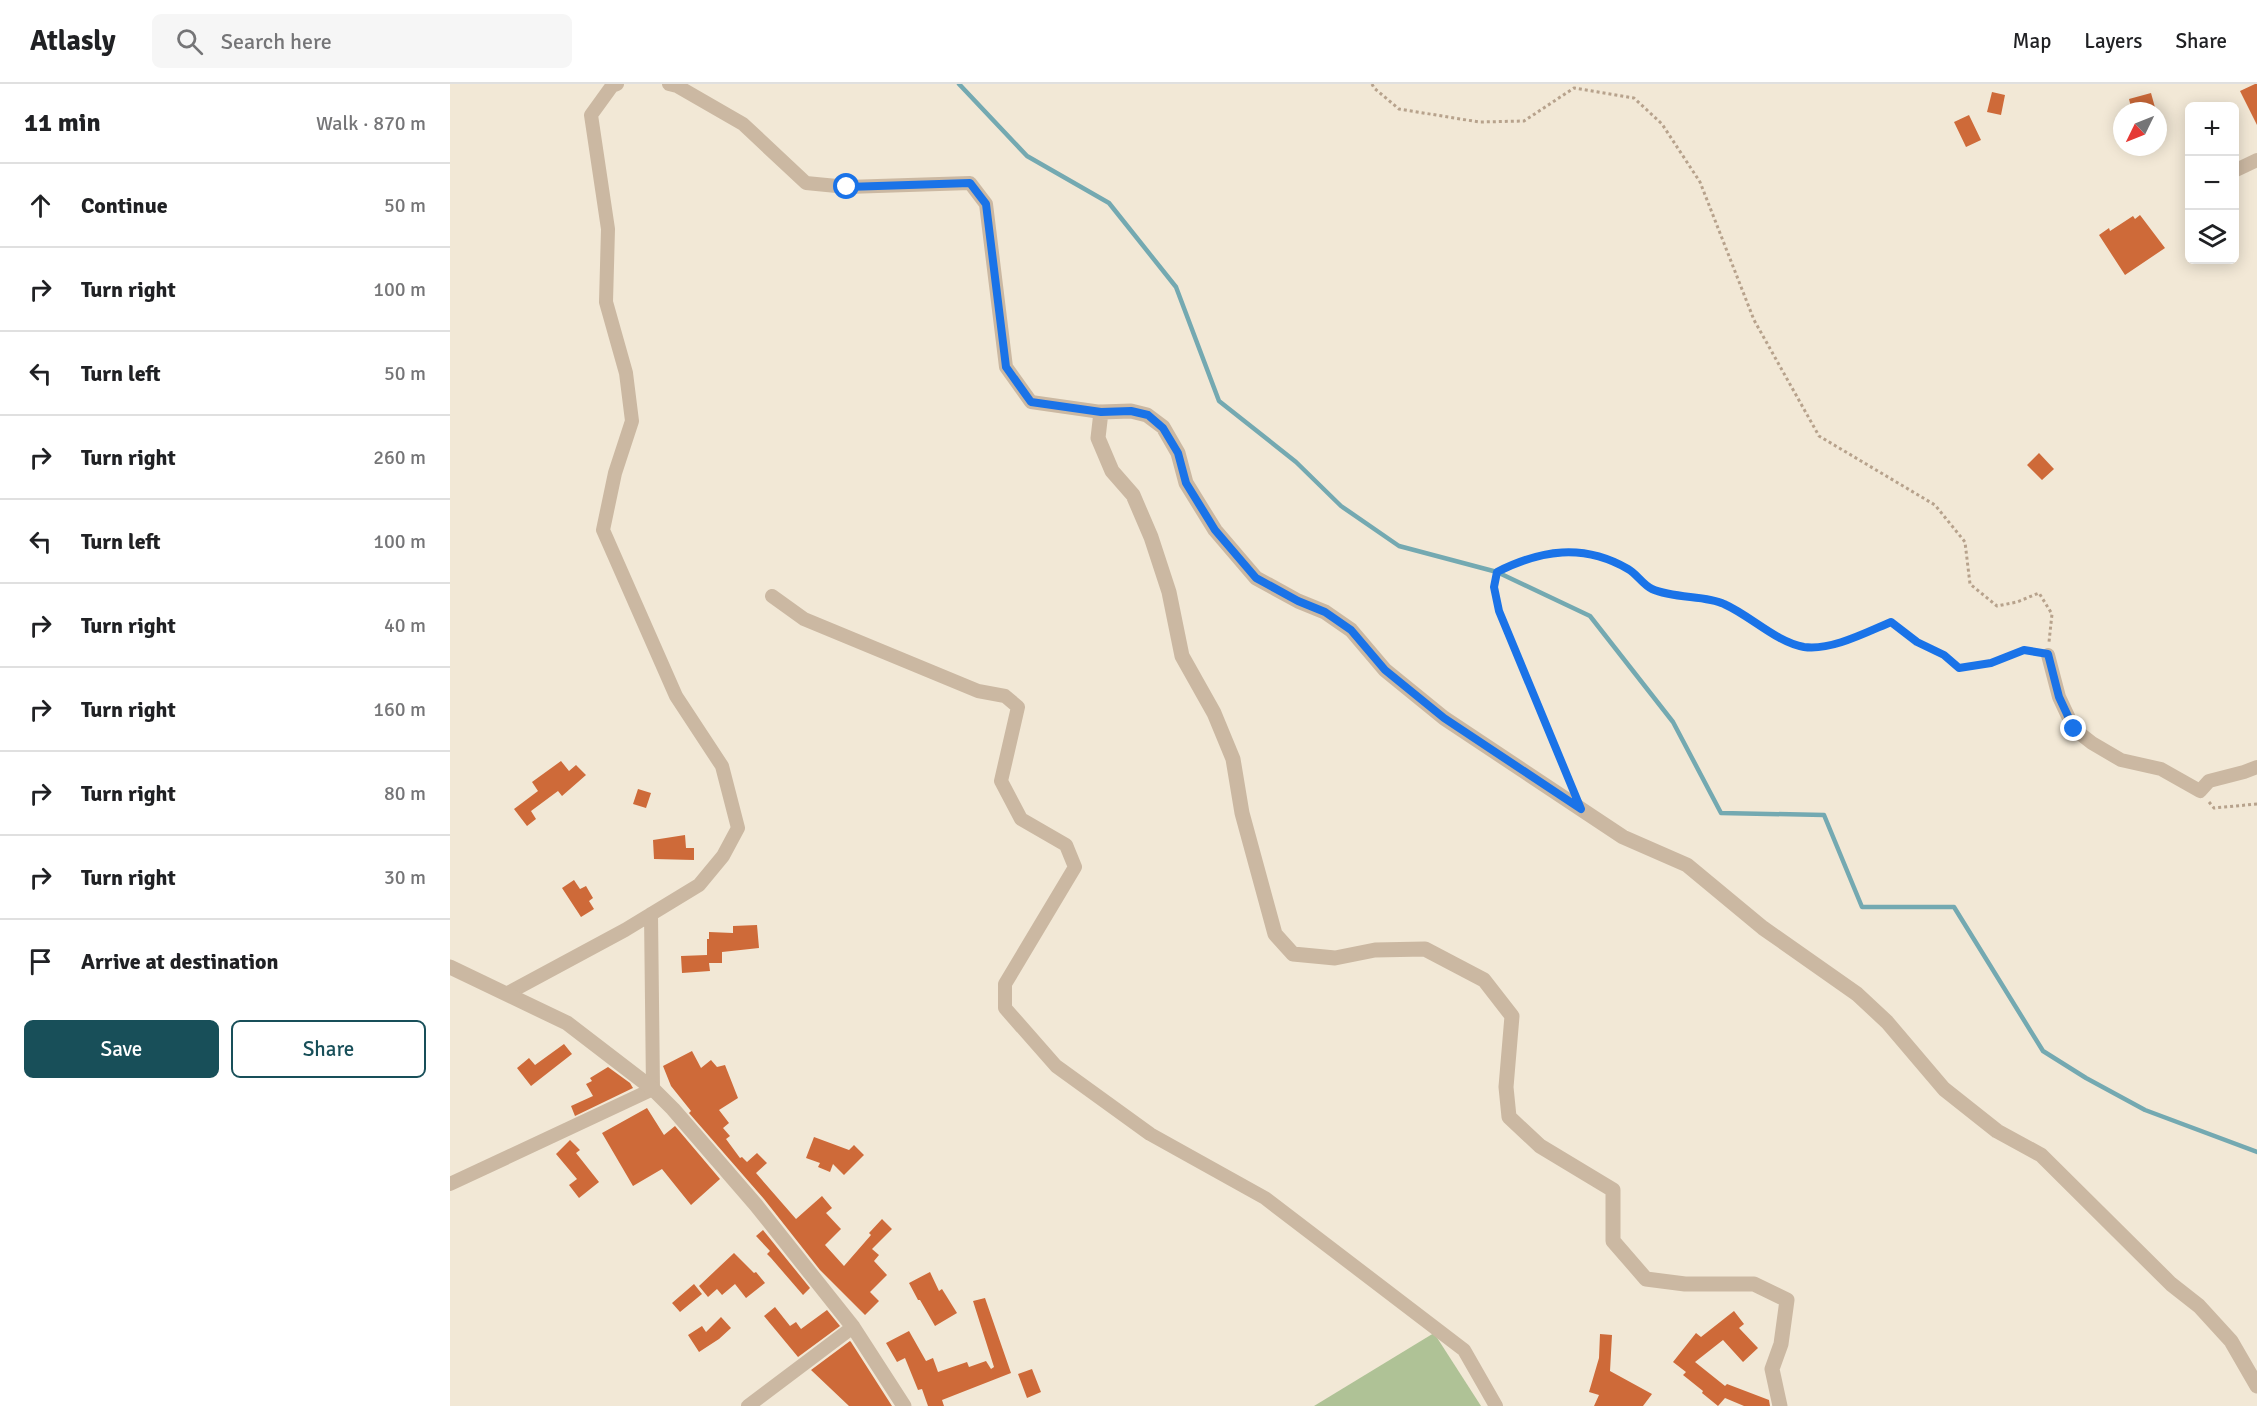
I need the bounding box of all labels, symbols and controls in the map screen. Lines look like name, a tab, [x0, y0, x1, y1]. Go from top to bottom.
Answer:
search box	[152, 14, 572, 68]
text: Atlasly	[30, 24, 116, 58]
icon: search	[173, 25, 206, 58]
text: Search here	[221, 28, 332, 55]
text: Map	[2013, 28, 2051, 54]
text: Layers	[2084, 28, 2142, 54]
text: Share	[2175, 28, 2227, 54]
north arrow	[2113, 102, 2167, 156]
map controls	[2185, 102, 2239, 264]
button: +	[2185, 102, 2239, 156]
text: 11 min	[24, 107, 101, 139]
text: Walk · 870 m	[316, 111, 426, 136]
button: −	[2185, 156, 2239, 210]
route start	[833, 173, 859, 199]
icon: ahead	[24, 189, 57, 222]
text: Continue	[81, 192, 168, 219]
text: 50 m	[384, 193, 426, 218]
button: layers	[2185, 210, 2239, 264]
icon: right	[24, 273, 57, 306]
text: Turn right	[81, 276, 176, 303]
text: 100 m	[373, 277, 426, 302]
icon: left	[24, 357, 57, 390]
text: Turn left	[81, 360, 161, 387]
text: 50 m	[384, 361, 426, 386]
icon: right	[24, 441, 57, 474]
text: Turn right	[81, 444, 176, 471]
text: 260 m	[373, 445, 426, 470]
icon: left	[24, 525, 57, 558]
text: Turn left	[81, 528, 161, 555]
text: 100 m	[373, 529, 426, 554]
icon: right	[24, 609, 57, 642]
text: Turn right	[81, 612, 176, 639]
text: 40 m	[384, 613, 426, 638]
icon: right	[24, 693, 57, 726]
text: Turn right	[81, 696, 176, 723]
text: 160 m	[373, 697, 426, 722]
route end	[2060, 715, 2086, 741]
icon: right	[24, 777, 57, 810]
text: Turn right	[81, 780, 176, 807]
text: 80 m	[384, 781, 426, 806]
icon: right	[24, 861, 57, 894]
text: Turn right	[81, 864, 176, 891]
text: 30 m	[384, 865, 426, 890]
icon: arrive	[24, 945, 57, 978]
text: Arrive at destination	[81, 948, 278, 975]
button: Save	[24, 1020, 219, 1078]
button: Share	[231, 1020, 426, 1078]

